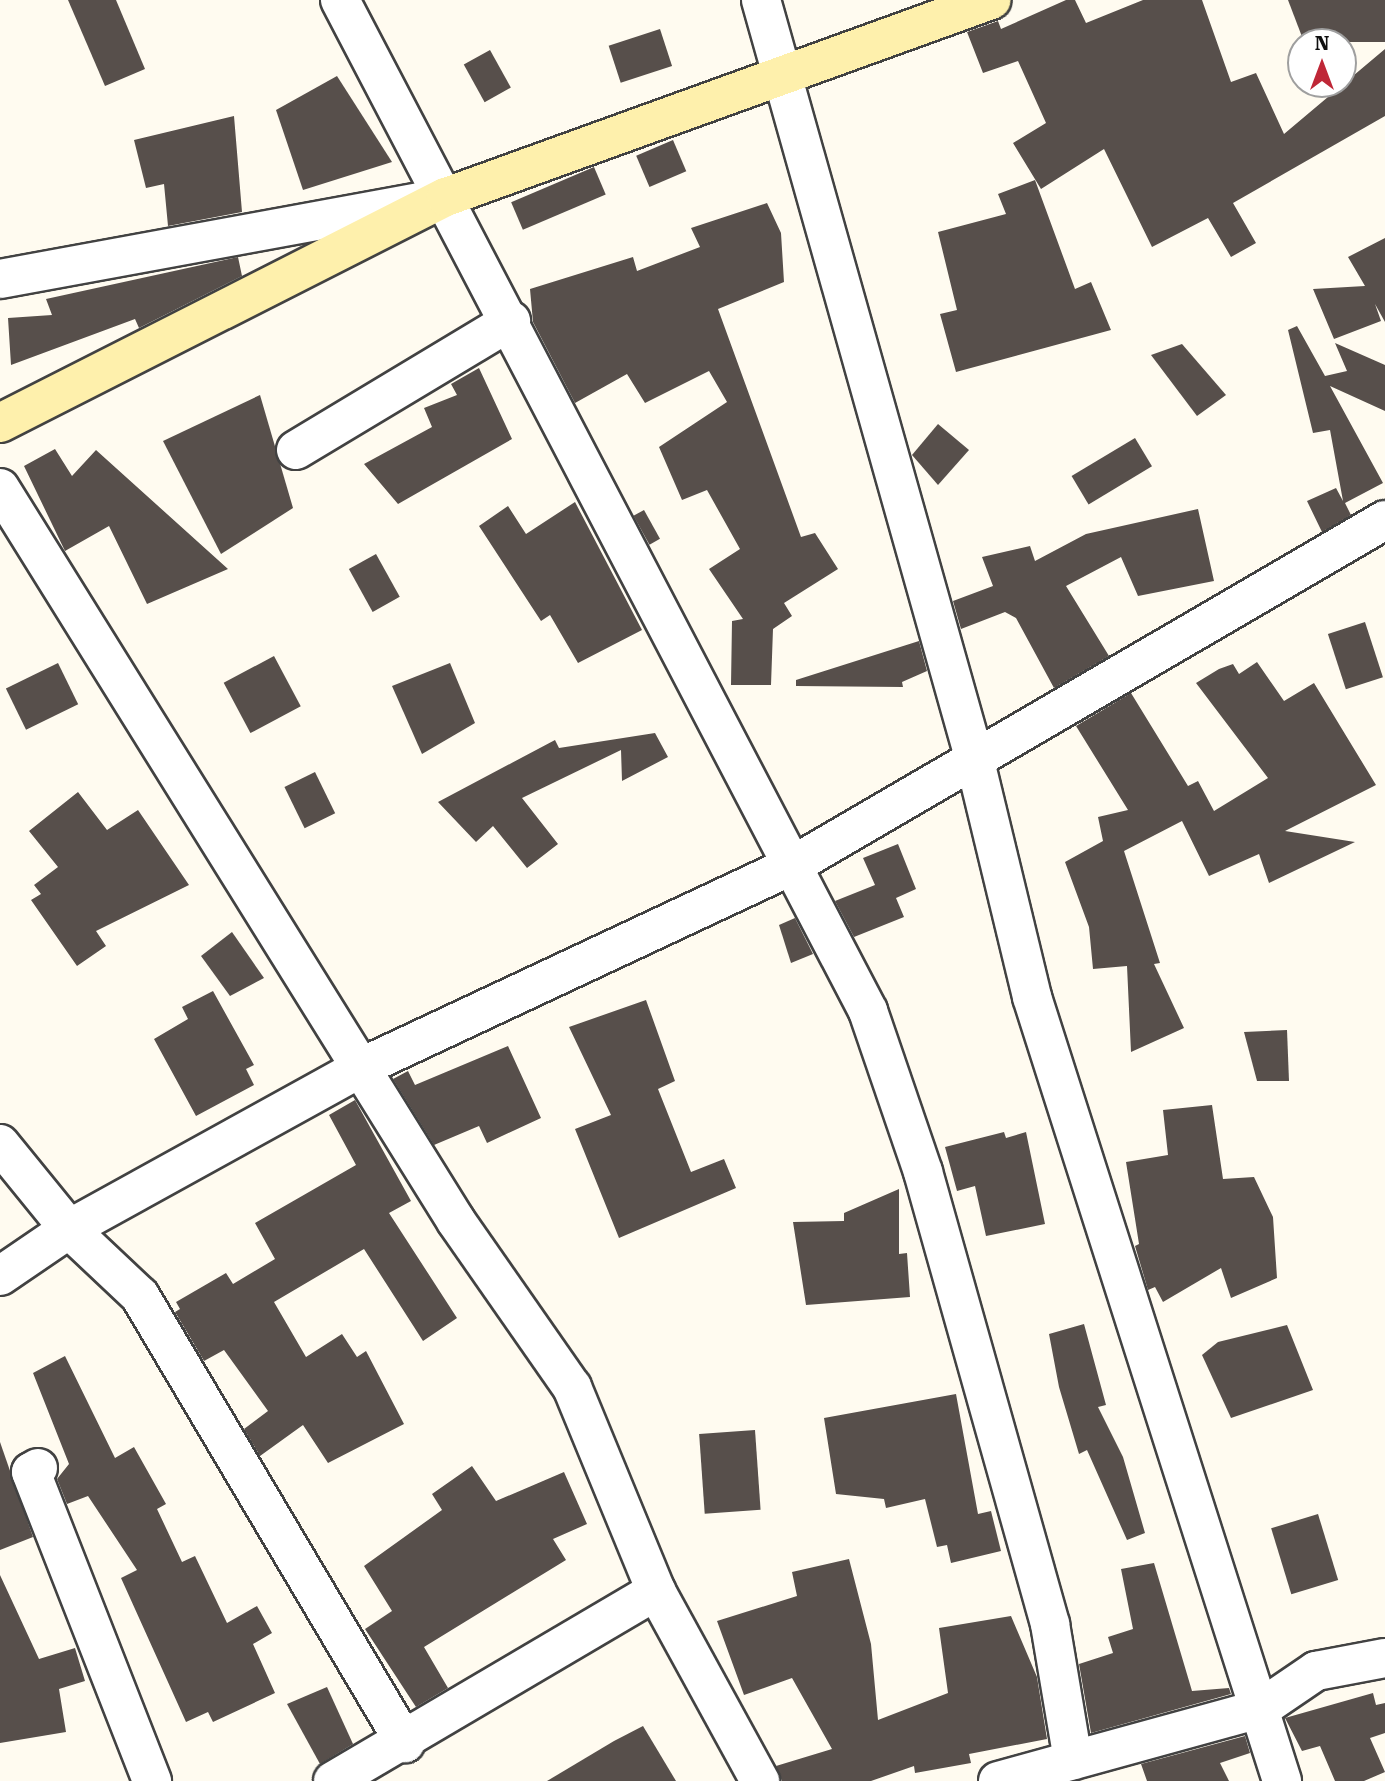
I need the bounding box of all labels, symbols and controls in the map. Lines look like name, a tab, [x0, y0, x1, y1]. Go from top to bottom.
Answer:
north arrow	[1287, 28, 1357, 98]
text: N	[1315, 32, 1329, 55]

